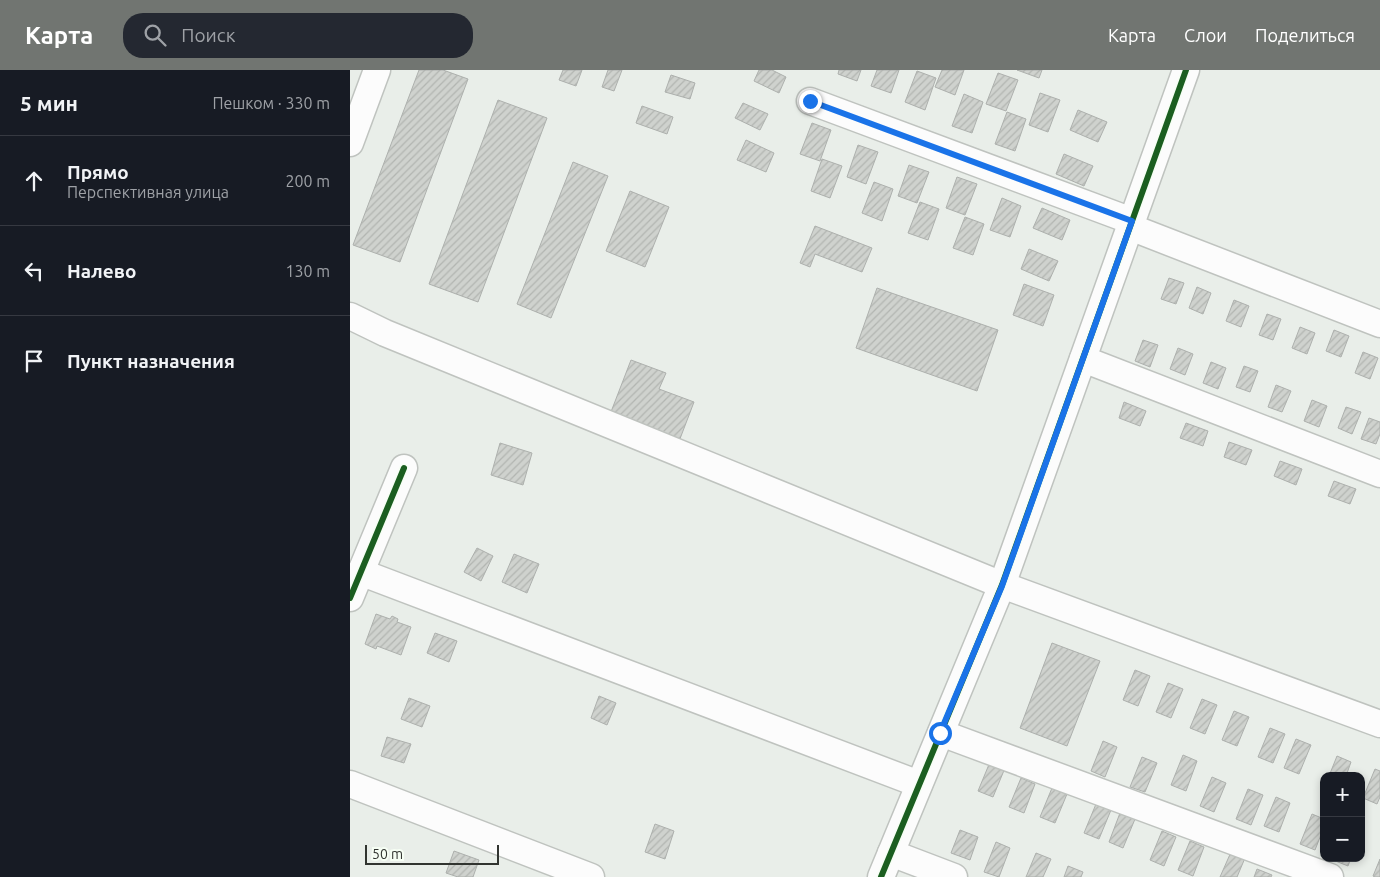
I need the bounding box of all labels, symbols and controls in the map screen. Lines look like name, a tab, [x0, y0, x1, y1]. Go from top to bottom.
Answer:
search box	[123, 13, 473, 58]
icon: search	[141, 21, 169, 49]
text: Карта	[25, 22, 93, 49]
text: Поиск	[181, 24, 235, 46]
text: Карта	[1108, 25, 1156, 45]
text: Слои	[1184, 25, 1227, 45]
text: Поделиться	[1255, 25, 1355, 45]
route end	[799, 90, 822, 113]
text: 5 мин	[20, 91, 78, 115]
text: Пешком · 330 m	[212, 94, 330, 112]
text: Прямо	[67, 161, 129, 183]
icon: ahead	[20, 167, 48, 195]
text: 200 m	[285, 172, 330, 190]
text: Перспективная улица	[67, 183, 229, 201]
icon: left	[20, 257, 48, 285]
text: Налево	[67, 260, 136, 282]
text: 130 m	[285, 262, 330, 280]
icon: arrive	[20, 347, 48, 375]
text: Пункт назначения	[67, 350, 235, 372]
route start	[929, 722, 952, 745]
map controls	[1320, 772, 1365, 862]
button: +	[1320, 772, 1365, 817]
button: −	[1320, 817, 1365, 862]
scale bar	[365, 842, 499, 865]
text: 50 m	[372, 846, 403, 862]

